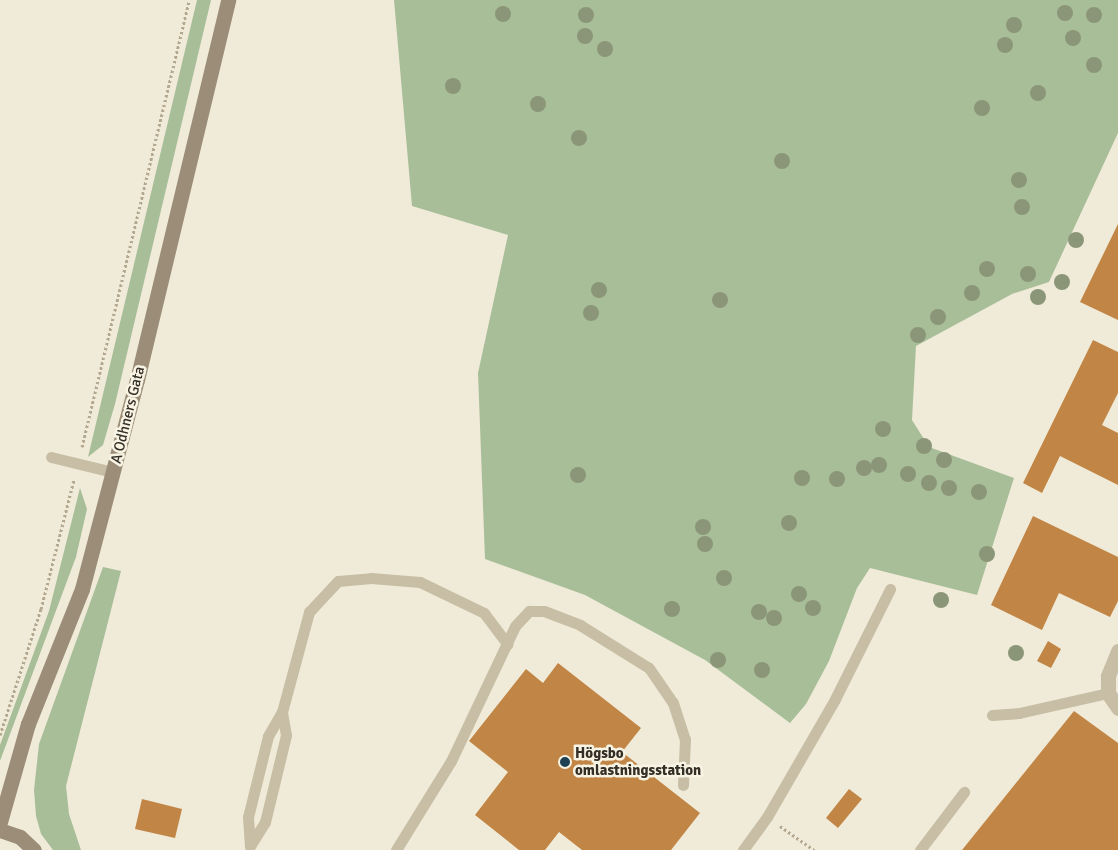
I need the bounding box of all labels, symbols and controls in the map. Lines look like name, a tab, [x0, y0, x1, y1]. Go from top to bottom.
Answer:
street label: A Odhners Gata	[107, 365, 149, 465]
place label: Högsbo omlastningsstation	[575, 744, 701, 779]
marker: Högsbo omlastningsstation	[559, 756, 571, 768]

